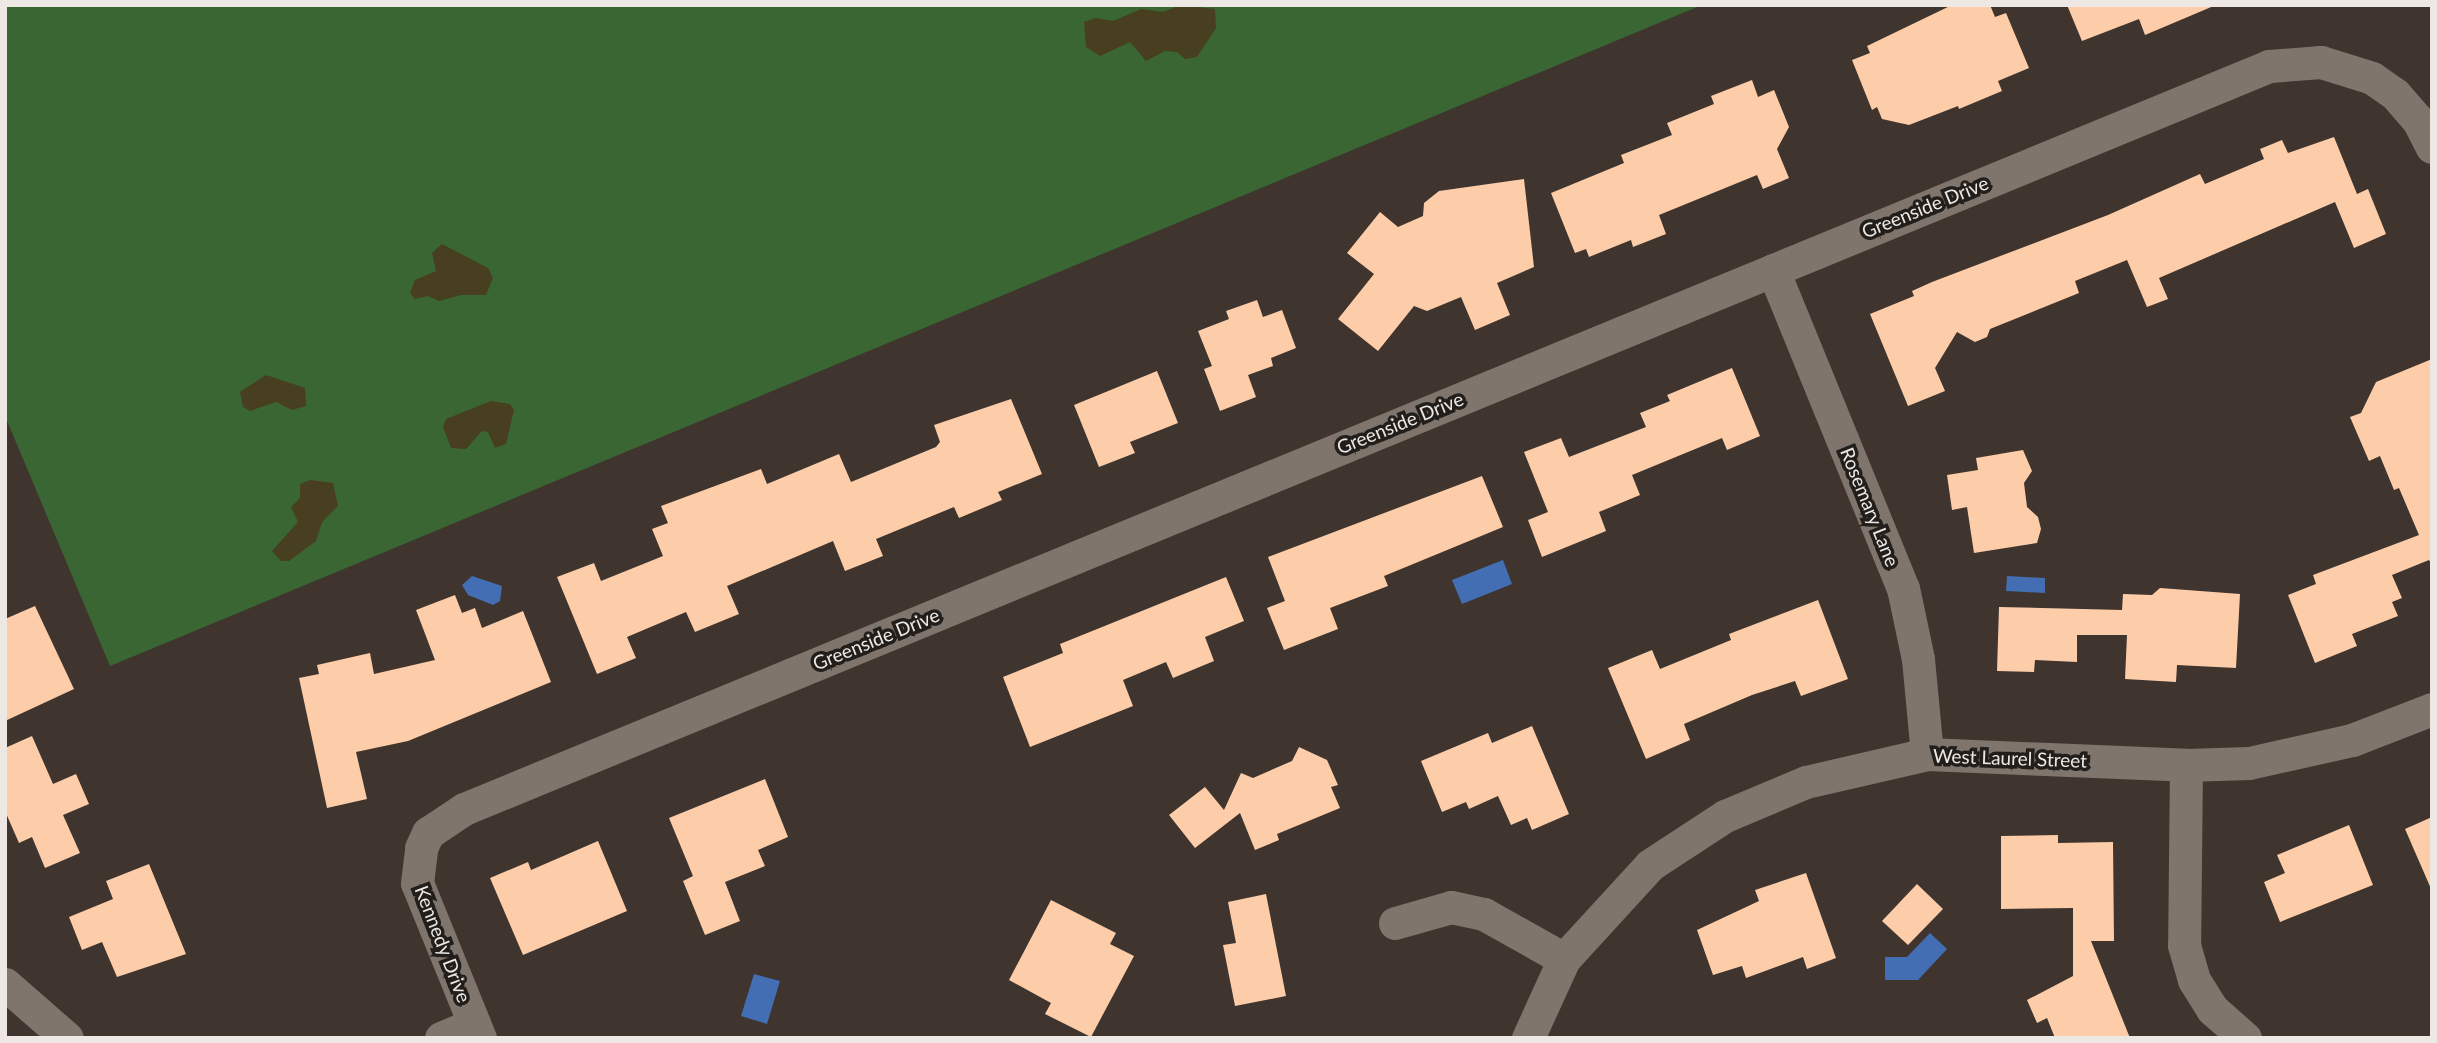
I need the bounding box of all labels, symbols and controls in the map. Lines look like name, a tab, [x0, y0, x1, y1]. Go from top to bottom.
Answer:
street label: Greenside Drive	[1858, 171, 1992, 243]
street label: Greenside Drive	[1333, 387, 1467, 459]
street label: Rosemary Lane	[1836, 444, 1904, 570]
street label: Greenside Drive	[809, 603, 943, 675]
street label: West Laurel Street	[1933, 744, 2087, 772]
street label: Kennedy Drive	[410, 882, 476, 1006]

